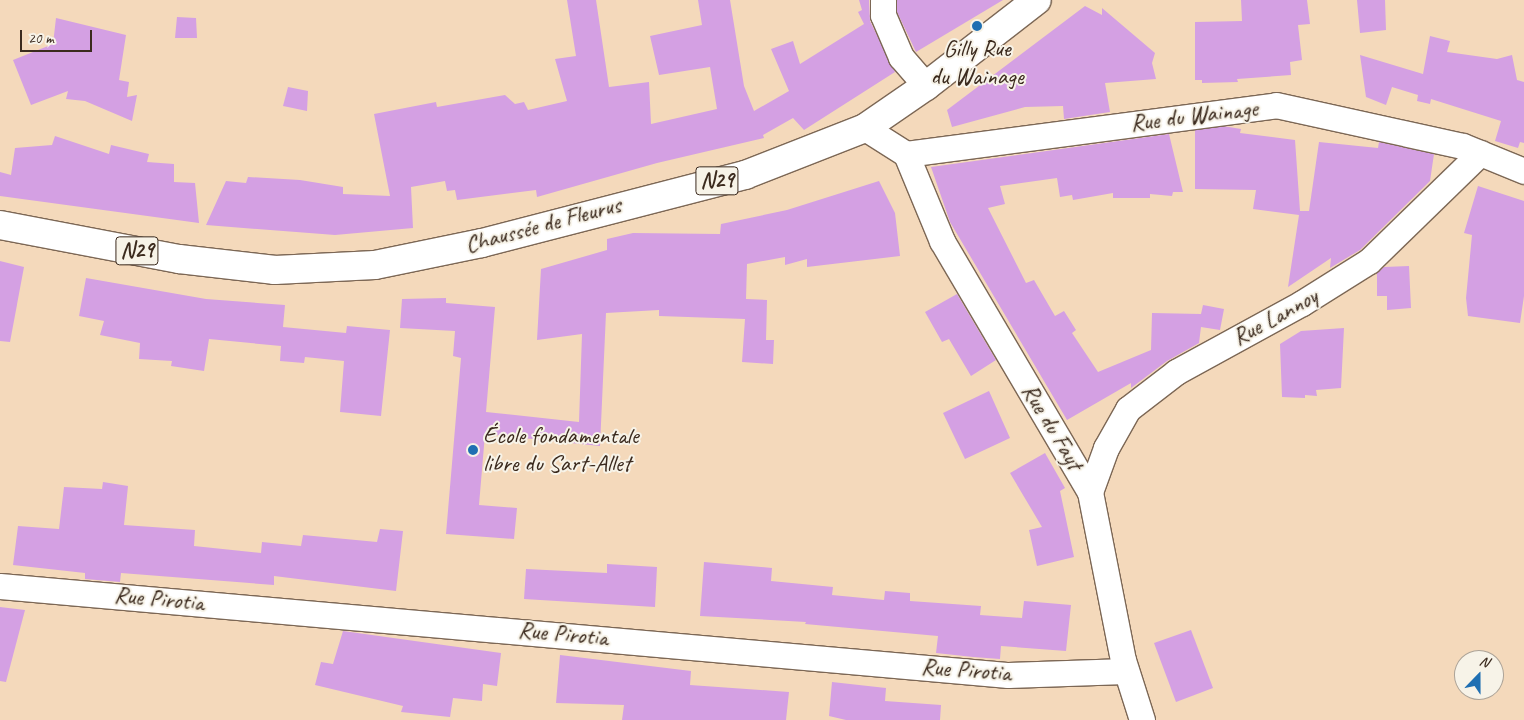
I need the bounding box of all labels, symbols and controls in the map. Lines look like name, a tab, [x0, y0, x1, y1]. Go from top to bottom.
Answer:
scale bar	[22, 20, 95, 52]
marker: Gilly Rue du Wainage	[971, 20, 983, 32]
text: 20 m	[28, 29, 54, 48]
place label: Gilly Rue du Wainage	[930, 35, 1024, 91]
street label: Rue du Wainage	[1129, 94, 1259, 138]
road number: N29	[694, 162, 740, 200]
street label: Chaussée de Fleurus	[462, 190, 624, 260]
road number: N29	[114, 232, 160, 270]
street label: Rue Lannoy	[1227, 282, 1323, 352]
street label: Rue du Fayt	[1015, 379, 1089, 475]
place label: École fondamentale libre du Sart-Allet	[483, 422, 638, 478]
marker: École fondamentale libre du Sart-Allet	[467, 444, 479, 456]
street label: Rue Pirotia	[113, 581, 205, 617]
street label: Rue Pirotia	[517, 616, 609, 652]
north arrow	[1454, 650, 1504, 700]
street label: Rue Pirotia	[920, 652, 1012, 688]
text: N	[1477, 652, 1492, 671]

